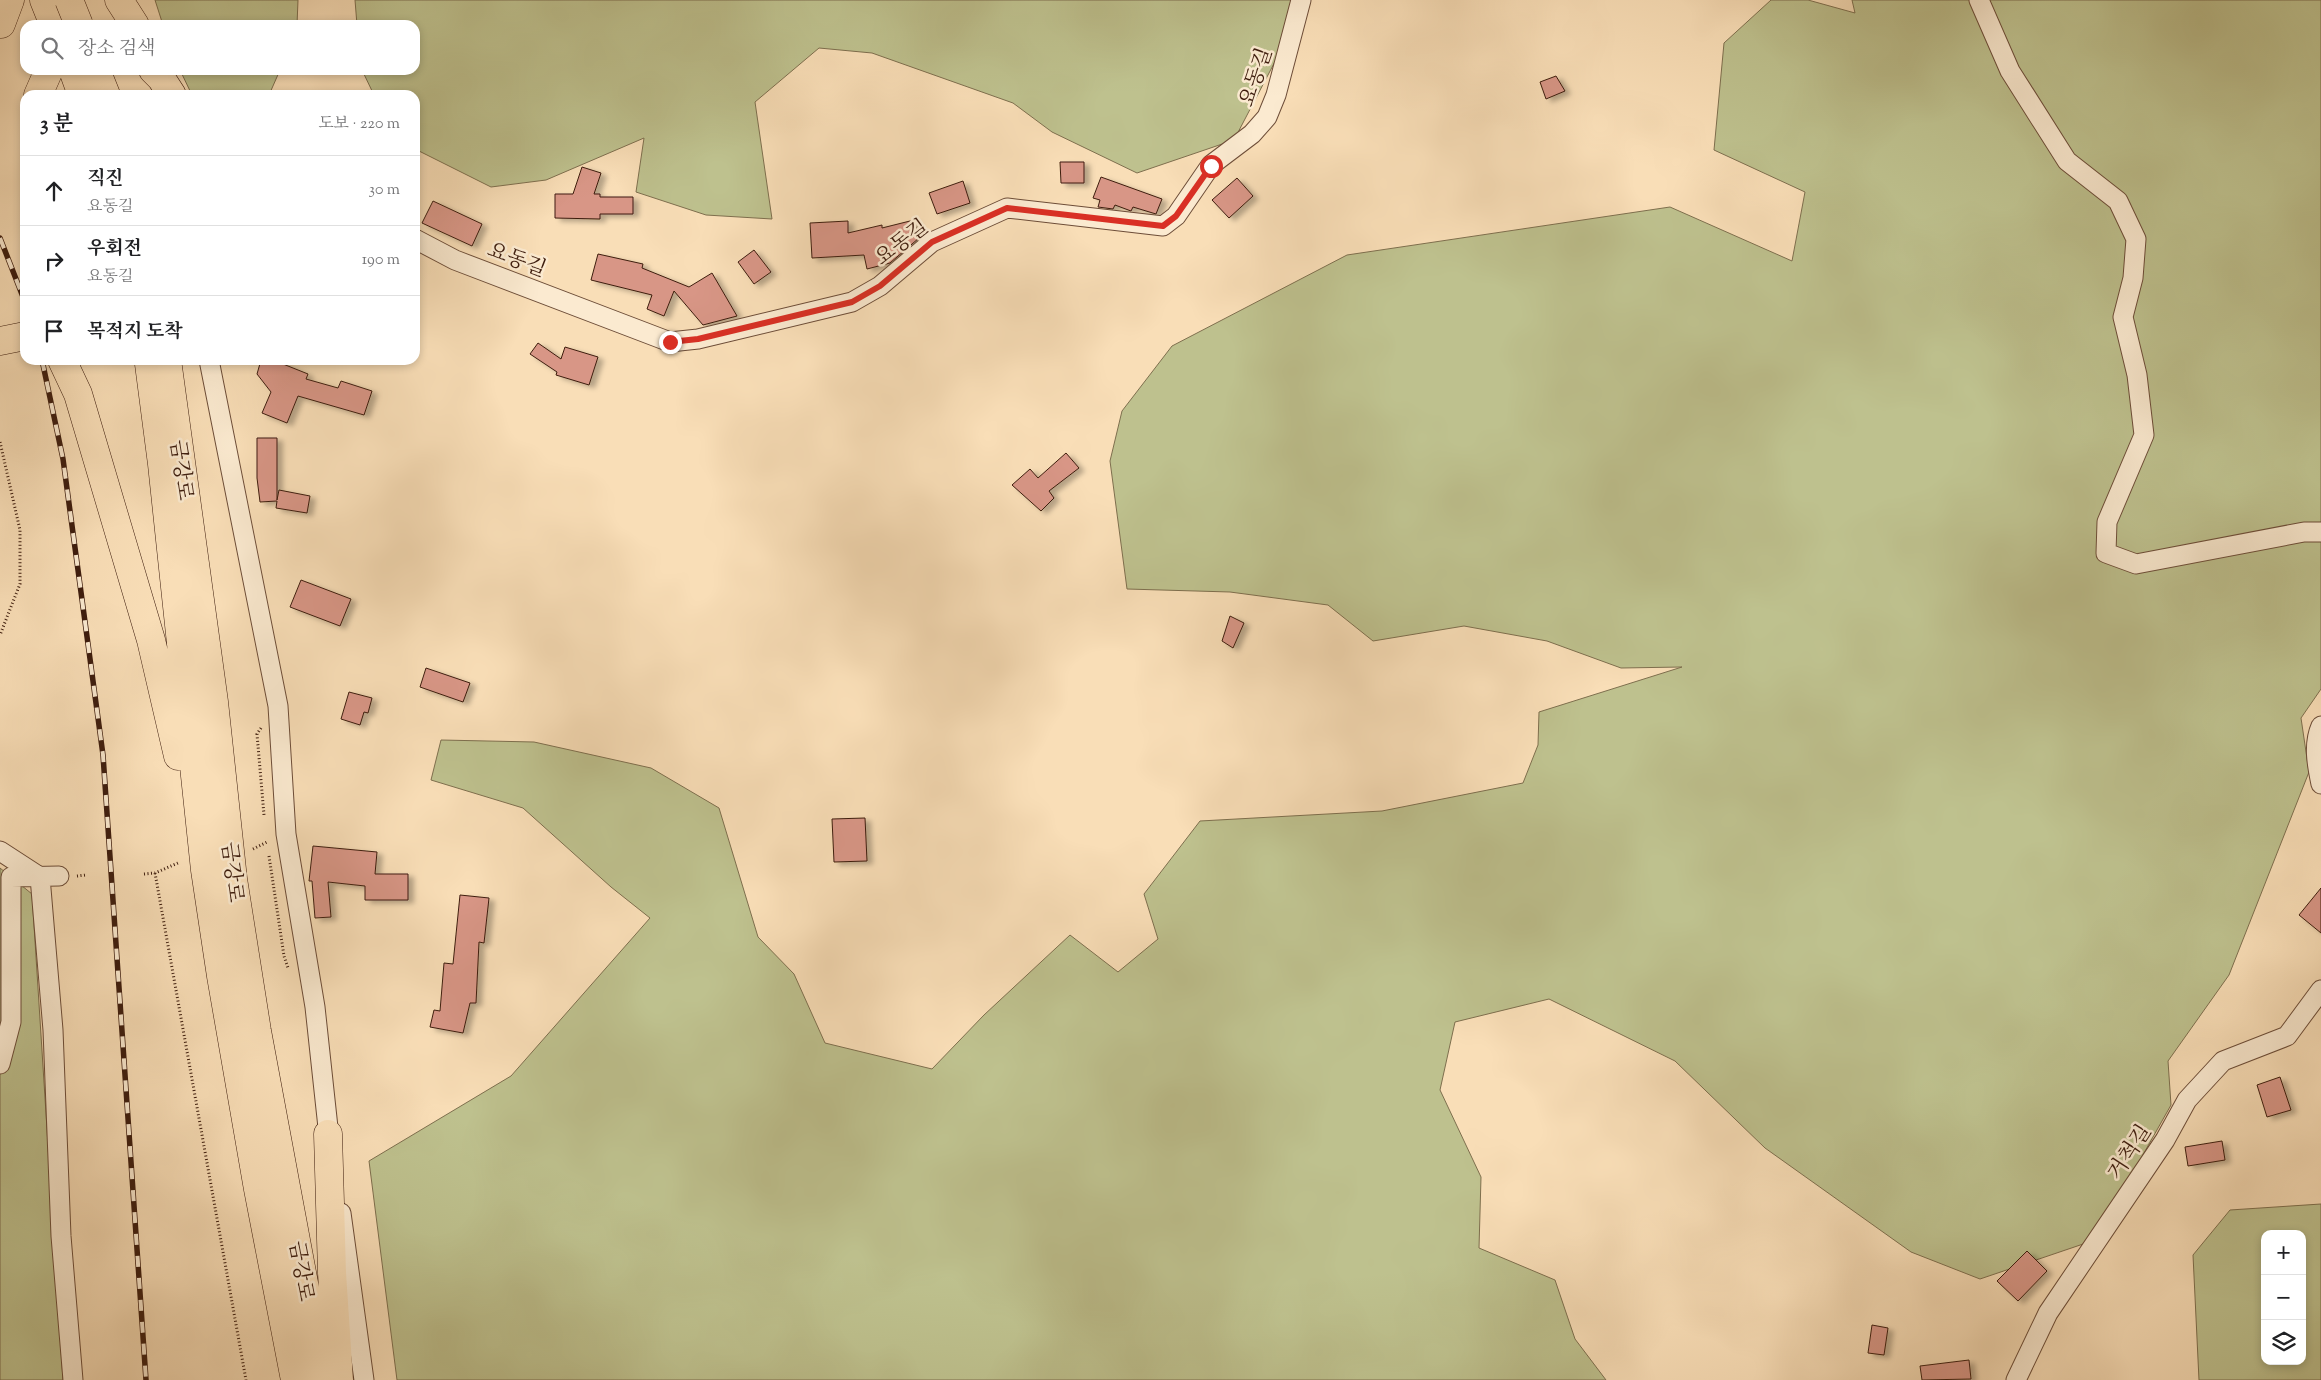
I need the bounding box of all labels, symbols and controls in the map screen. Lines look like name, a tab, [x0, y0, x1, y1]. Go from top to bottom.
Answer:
search box	[20, 20, 420, 75]
icon: search	[38, 34, 66, 62]
text: 장소 검색	[78, 36, 155, 63]
street label: 요동길	[1233, 44, 1281, 111]
text: 3 분	[40, 110, 73, 140]
text: 도보 · 220 m	[318, 113, 400, 136]
route start	[1200, 155, 1223, 178]
text: 직진	[87, 166, 124, 193]
icon: ahead	[40, 177, 68, 205]
text: 30 m	[369, 179, 400, 202]
text: 요동길	[87, 196, 133, 219]
street label: 요동길	[869, 213, 936, 274]
text: 우회전	[87, 236, 142, 263]
street label: 요동길	[482, 236, 550, 286]
icon: right	[40, 247, 68, 275]
text: 190 m	[362, 249, 400, 272]
text: 요동길	[87, 266, 133, 289]
icon: arrive	[40, 317, 68, 345]
text: 목적지 도착	[87, 319, 183, 346]
route end	[659, 331, 682, 354]
street label: 금강로	[161, 438, 199, 502]
street label: 금강로	[212, 840, 250, 904]
street label: 거척길	[2102, 1119, 2160, 1187]
map controls	[2261, 1230, 2306, 1365]
button: +	[2261, 1230, 2306, 1275]
street label: 금강로	[280, 1239, 320, 1304]
button: −	[2261, 1275, 2306, 1320]
button: layers	[2261, 1320, 2306, 1365]

